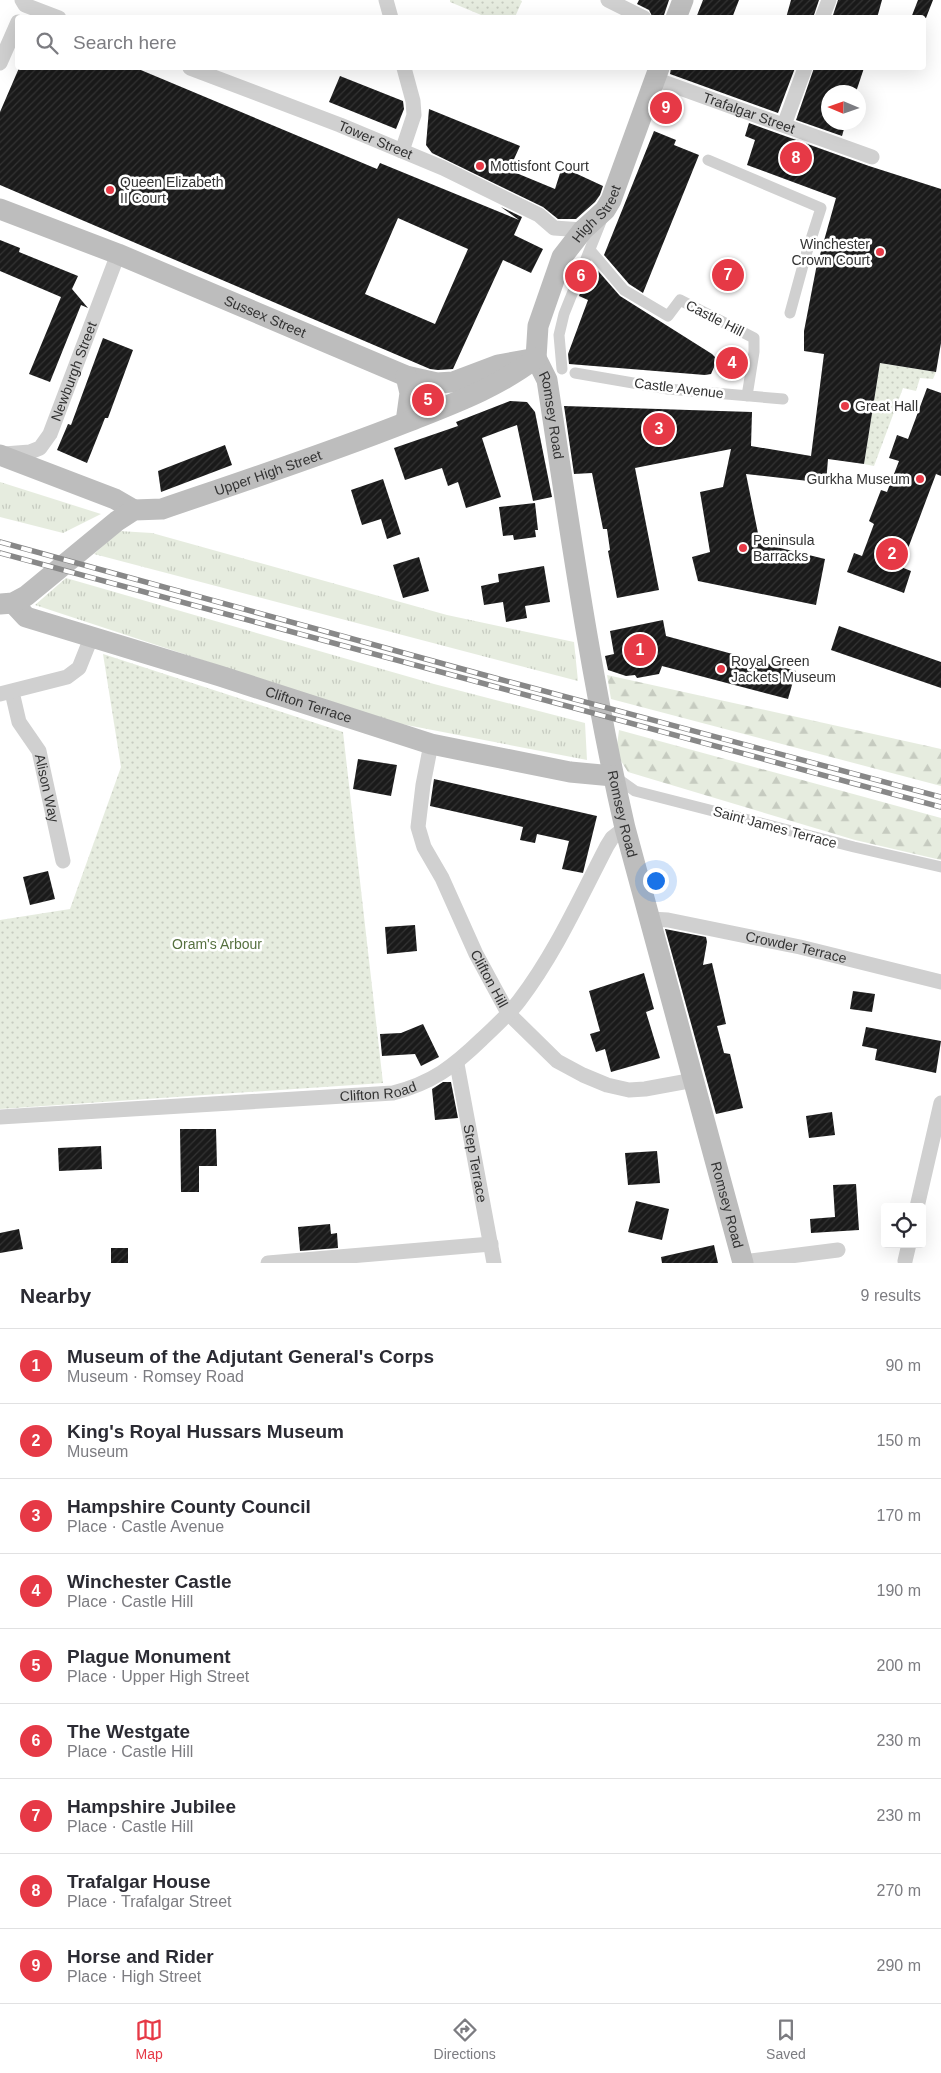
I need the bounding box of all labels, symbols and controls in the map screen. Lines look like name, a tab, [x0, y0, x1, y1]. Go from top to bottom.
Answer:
search box	[15, 15, 926, 70]
icon: search	[33, 29, 61, 57]
text: Search here	[73, 32, 177, 53]
north arrow	[821, 85, 866, 130]
pin: 9	[650, 89, 682, 127]
street label: Trafalgar Street	[701, 89, 797, 137]
street label: Tower Street	[336, 117, 415, 162]
pin: 8	[780, 139, 812, 177]
place label: Mottisfont Court	[490, 158, 589, 174]
marker: Mottisfont Court	[474, 160, 486, 172]
place label: Queen Elizabeth II Court	[120, 174, 224, 206]
street label: High Street	[568, 183, 624, 245]
marker: Queen Elizabeth II Court	[104, 184, 116, 196]
place label: Winchester Crown Court	[791, 236, 870, 268]
marker: Winchester Crown Court	[874, 246, 886, 258]
pin: 7	[712, 256, 744, 294]
pin: 6	[565, 257, 597, 295]
street label: Sussex Street	[222, 292, 308, 341]
street label: Castle Hill	[683, 297, 747, 339]
street label: Newburgh Street	[48, 319, 100, 423]
pin: 4	[716, 344, 748, 382]
street label: Romsey Road	[536, 368, 567, 460]
street label: Castle Avenue	[633, 375, 725, 401]
pin: 5	[412, 381, 444, 419]
place label: Great Hall	[855, 398, 918, 414]
marker: Great Hall	[839, 400, 851, 412]
pin: 3	[643, 410, 675, 448]
street label: Upper High Street	[212, 447, 324, 499]
place label: Gurkha Museum	[807, 471, 910, 487]
marker: Gurkha Museum	[914, 473, 926, 485]
place label: Peninsula Barracks	[753, 532, 815, 564]
pin: 2	[876, 535, 908, 573]
marker: Peninsula Barracks	[737, 542, 749, 554]
pin: 1	[624, 631, 656, 669]
place label: Royal Green Jackets Museum	[731, 653, 836, 685]
marker: Royal Green Jackets Museum	[715, 663, 727, 675]
street label: Clifton Terrace	[263, 683, 354, 726]
street label: Alison Way	[32, 752, 62, 824]
street label: Romsey Road	[605, 769, 641, 859]
street label: Saint James Terrace	[711, 803, 839, 851]
your location	[643, 868, 669, 894]
street label: Crowder Terrace	[744, 928, 849, 966]
park label: Oram's Arbour	[172, 936, 262, 952]
street label: Clifton Hill	[467, 947, 511, 1010]
street label: Clifton Road	[339, 1078, 419, 1104]
street label: Step Terrace	[460, 1123, 491, 1204]
street label: Romsey Road	[708, 1160, 747, 1250]
map controls	[881, 1203, 926, 1248]
button: locate	[881, 1203, 926, 1248]
text: Nearby	[20, 1284, 91, 1307]
text: 9 results	[861, 1287, 921, 1304]
text: Museum of the Adjutant General's Corps	[67, 1346, 434, 1367]
text: 1	[32, 1357, 40, 1374]
text: 90 m	[885, 1357, 921, 1374]
text: Museum · Romsey Road	[67, 1368, 244, 1385]
text: King's Royal Hussars Museum	[67, 1421, 344, 1442]
text: 2	[32, 1432, 40, 1449]
text: 150 m	[877, 1432, 921, 1449]
text: Museum	[67, 1443, 128, 1460]
text: Hampshire County Council	[67, 1496, 311, 1517]
text: 3	[32, 1507, 40, 1524]
text: 170 m	[877, 1507, 921, 1524]
text: Place · Castle Avenue	[67, 1518, 224, 1535]
text: Winchester Castle	[67, 1571, 232, 1592]
text: 4	[32, 1582, 40, 1599]
text: 190 m	[877, 1582, 921, 1599]
text: Place · Castle Hill	[67, 1593, 193, 1610]
text: Plague Monument	[67, 1646, 231, 1667]
text: 5	[32, 1657, 40, 1674]
text: 200 m	[877, 1657, 921, 1674]
text: Place · Upper High Street	[67, 1668, 249, 1685]
text: The Westgate	[67, 1721, 190, 1742]
text: 6	[32, 1732, 40, 1749]
text: 230 m	[877, 1732, 921, 1749]
text: Place · Castle Hill	[67, 1743, 193, 1760]
text: Hampshire Jubilee	[67, 1796, 236, 1817]
text: 7	[32, 1807, 40, 1824]
text: 230 m	[877, 1807, 921, 1824]
text: Place · Castle Hill	[67, 1818, 193, 1835]
text: Trafalgar House	[67, 1871, 211, 1892]
text: 8	[32, 1882, 40, 1899]
text: 270 m	[877, 1882, 921, 1899]
text: Place · Trafalgar Street	[67, 1893, 232, 1910]
text: Horse and Rider	[67, 1946, 214, 1967]
text: 9	[32, 1957, 40, 1974]
text: 290 m	[877, 1957, 921, 1974]
text: Place · High Street	[67, 1968, 201, 1985]
tab: Map	[135, 2016, 163, 2062]
tab: Directions	[434, 2016, 496, 2062]
tab: Saved	[766, 2016, 806, 2062]

